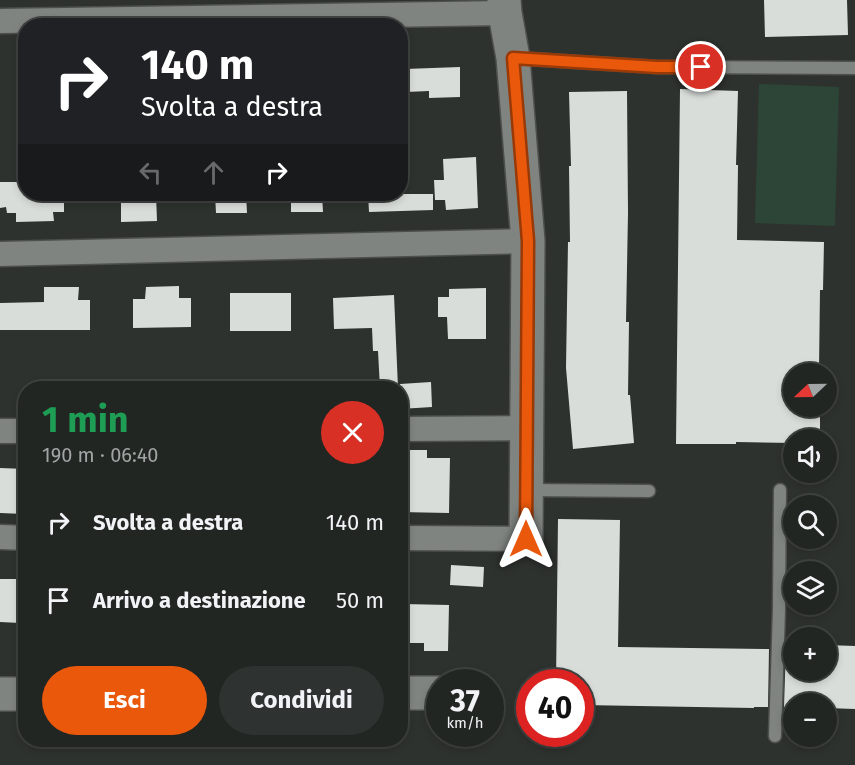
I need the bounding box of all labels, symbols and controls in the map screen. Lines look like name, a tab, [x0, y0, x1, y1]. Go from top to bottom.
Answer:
text: 140 m	[141, 40, 254, 90]
pin	[675, 41, 726, 92]
icon: right	[42, 42, 120, 120]
icon: arrive	[684, 50, 717, 83]
text: Svolta a destra	[141, 91, 323, 123]
icon: left	[134, 156, 167, 189]
icon: ahead	[197, 156, 230, 189]
icon: right	[260, 156, 293, 189]
north arrow	[783, 363, 837, 417]
map controls	[783, 363, 837, 747]
text: 1 min	[42, 398, 129, 442]
button: close	[321, 401, 384, 464]
button: sound	[783, 429, 837, 483]
text: 190 m · 06:40	[42, 443, 158, 467]
button: search	[783, 495, 837, 549]
icon: right	[42, 506, 75, 539]
position arrow	[494, 507, 558, 571]
text: Svolta a destra	[93, 509, 243, 536]
text: 140 m	[326, 509, 384, 536]
button: layers	[783, 561, 837, 615]
icon: arrive	[42, 584, 75, 617]
text: Arrivo a destinazione	[93, 587, 306, 614]
text: 50 m	[336, 587, 384, 614]
button: +	[783, 627, 837, 681]
button: Esci	[42, 666, 207, 735]
button: Condividi	[219, 666, 384, 735]
speed limit sign: 40	[516, 669, 594, 747]
text: 37	[450, 683, 480, 719]
button: −	[783, 693, 837, 747]
text: km/h	[446, 714, 484, 732]

